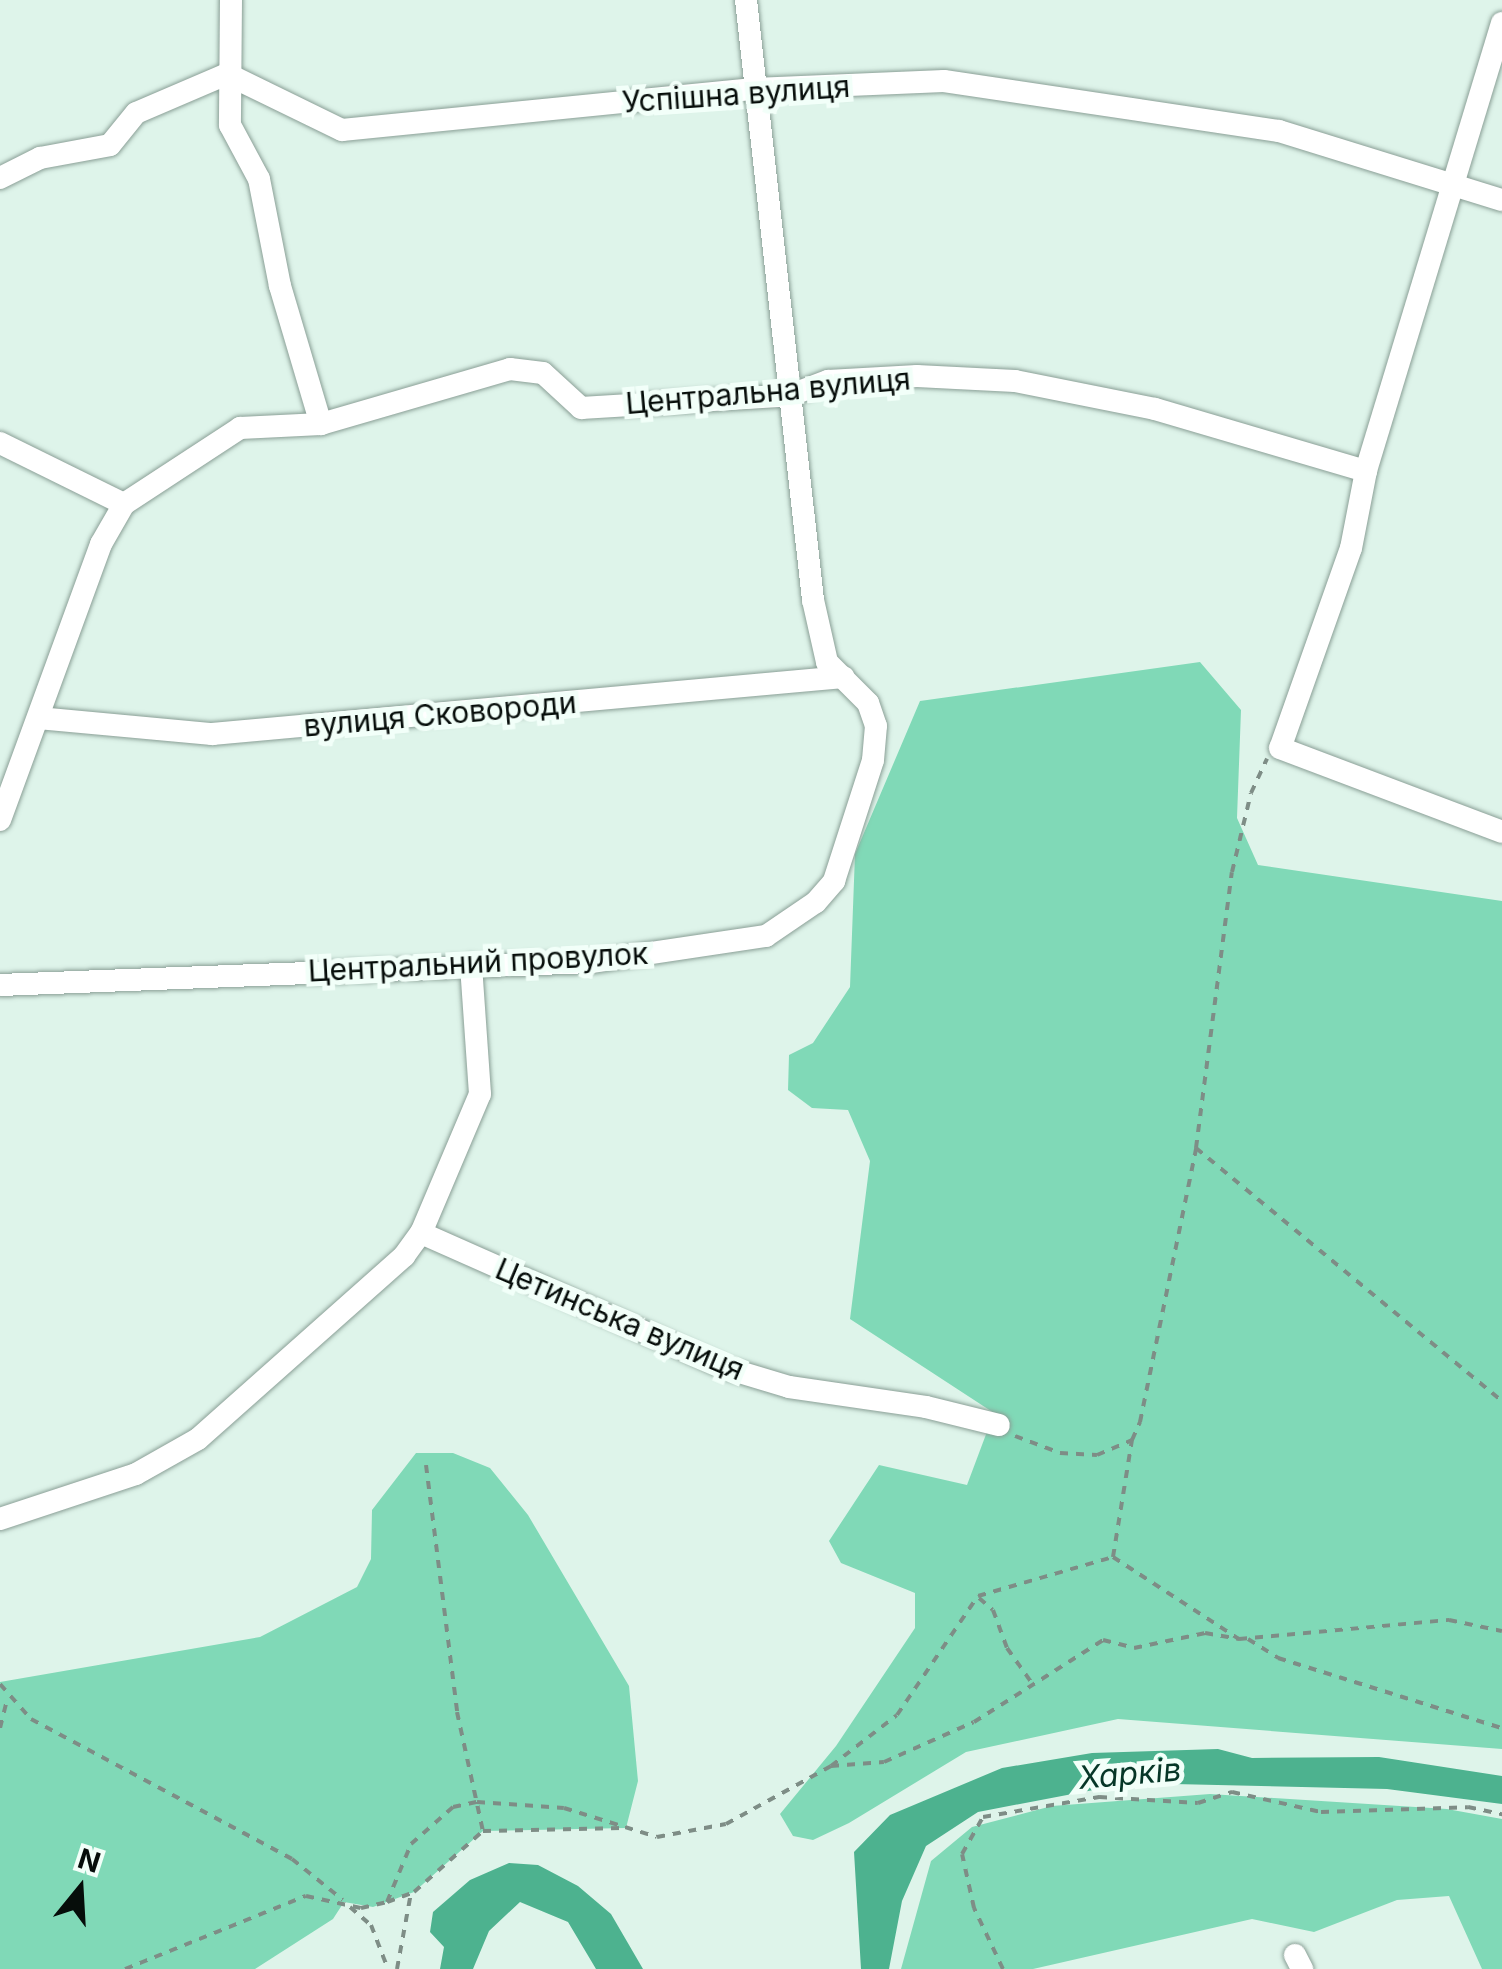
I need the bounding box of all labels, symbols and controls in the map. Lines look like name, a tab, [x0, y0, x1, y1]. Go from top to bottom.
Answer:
street label: Успішна вулиця	[621, 68, 851, 120]
street label: Центральна вулиця	[624, 361, 912, 421]
street label: вулиця Сковороди	[302, 684, 578, 744]
street label: Центральний провулок	[307, 935, 649, 989]
street label: Цетинська вулиця	[490, 1250, 750, 1388]
water label: Харків	[1077, 1750, 1183, 1798]
north arrow	[30, 1839, 130, 1939]
text: N	[74, 1841, 105, 1880]

